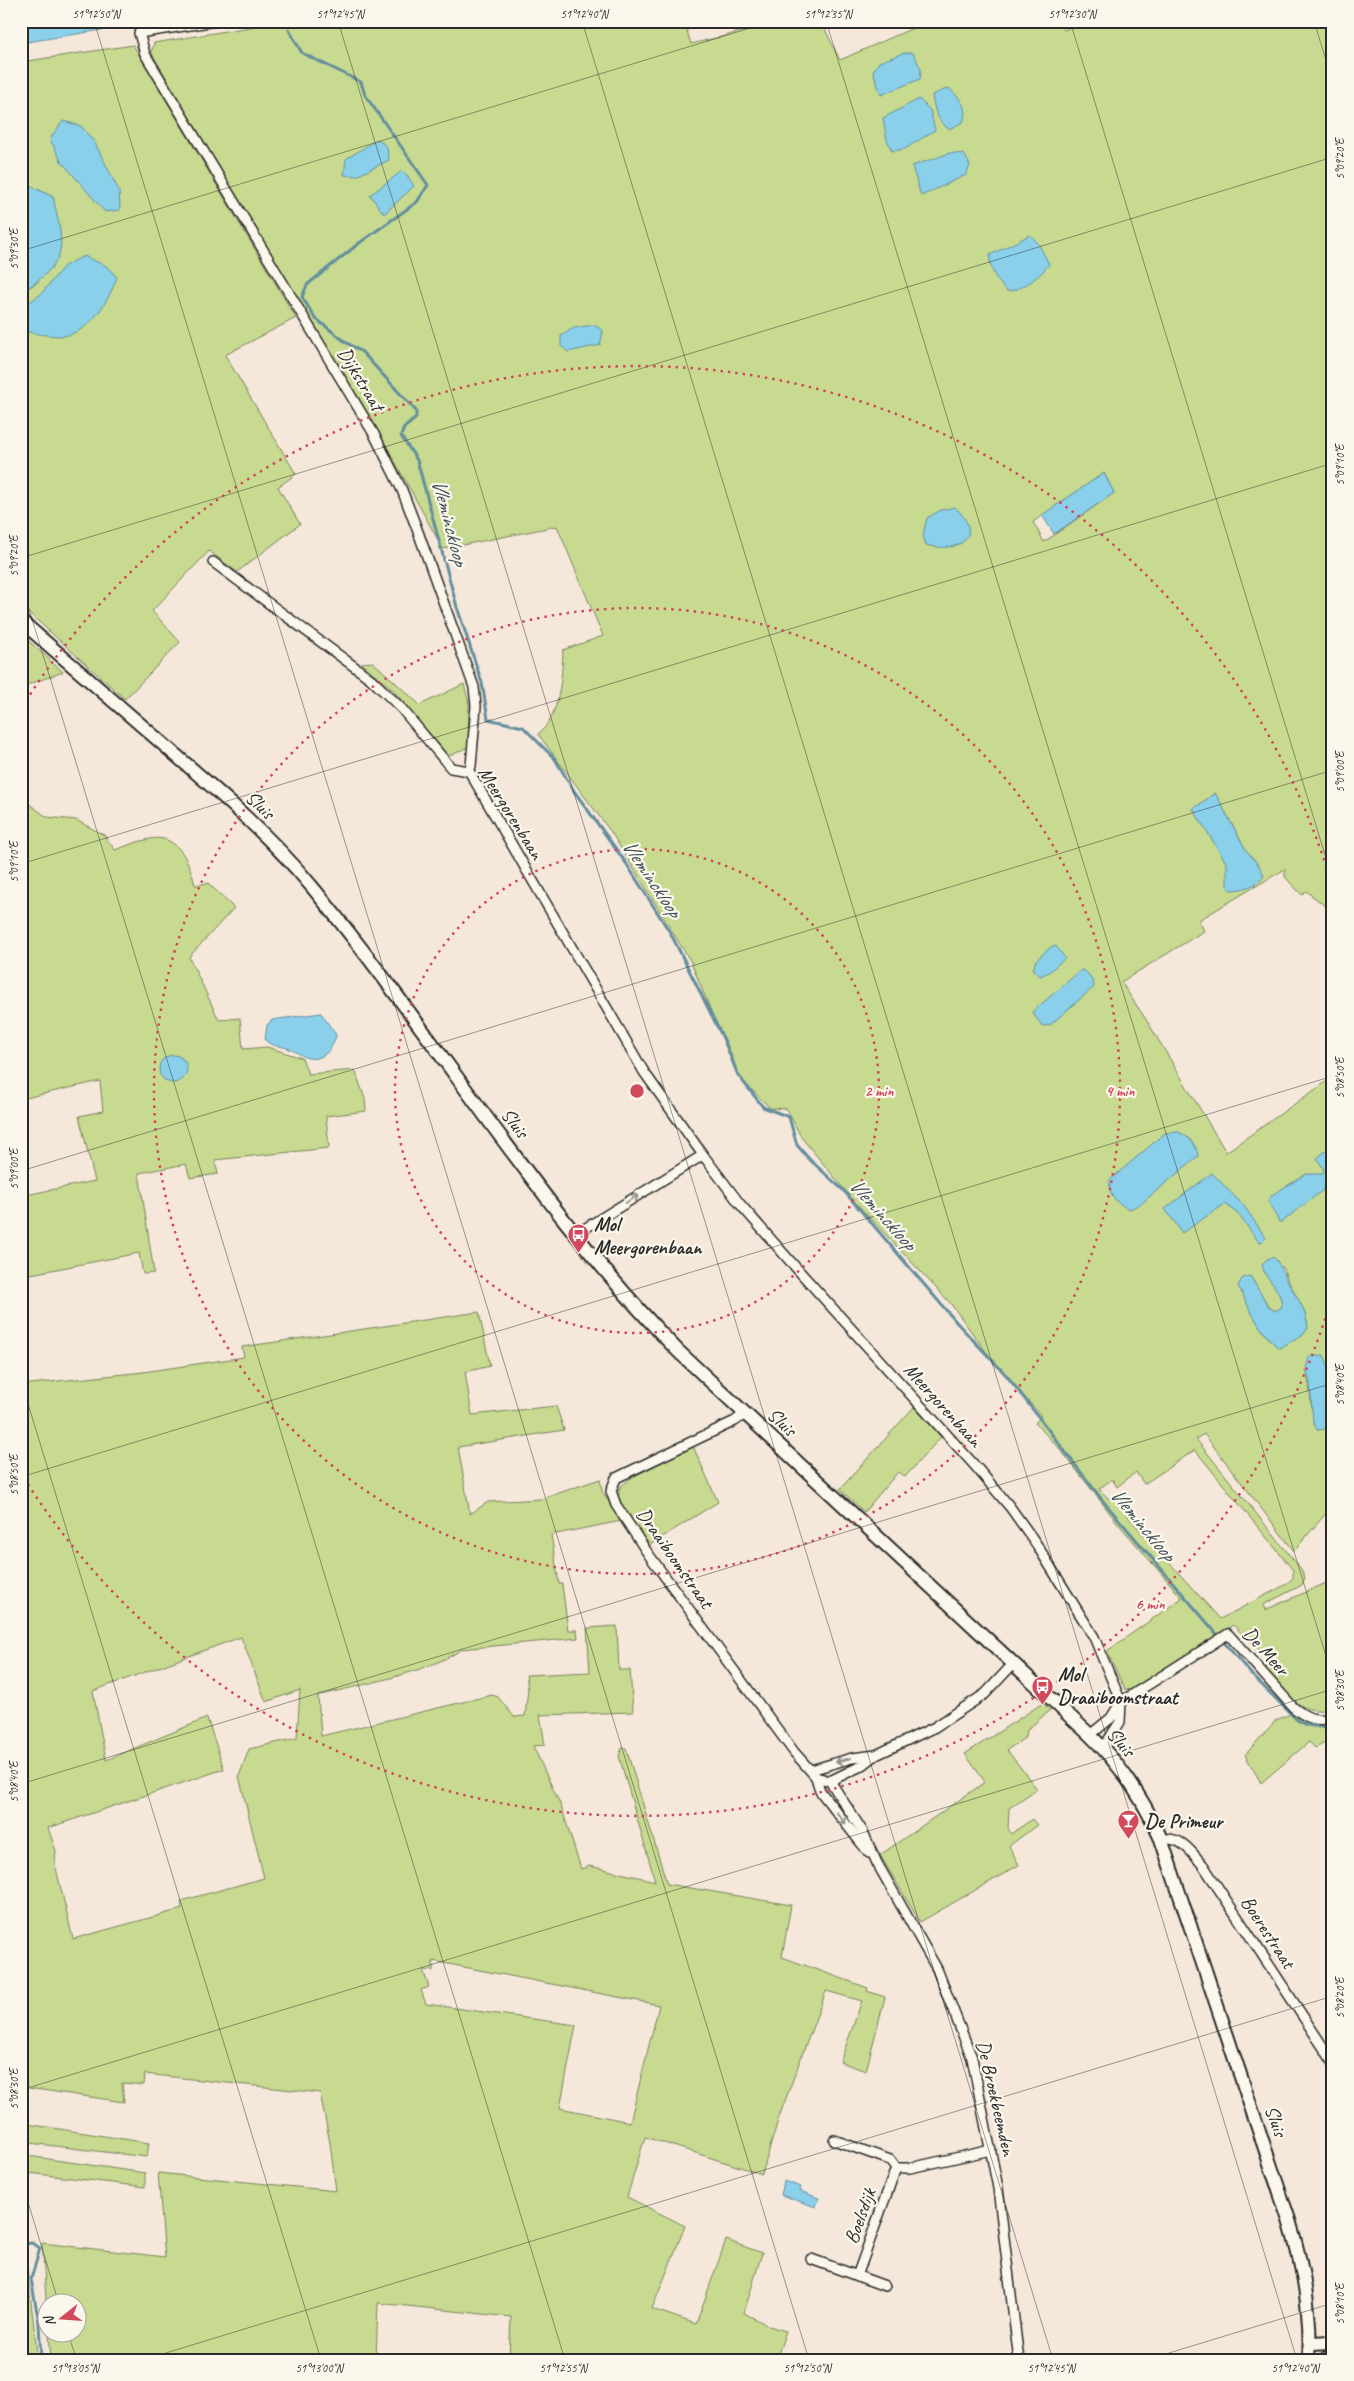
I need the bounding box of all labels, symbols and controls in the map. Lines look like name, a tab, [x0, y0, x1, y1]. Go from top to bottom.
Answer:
text: 51°12'50"N	[72, 6, 121, 22]
text: 51°12'45"N	[316, 6, 365, 22]
text: 51°12'40"N	[560, 6, 609, 22]
text: 51°12'35"N	[804, 6, 853, 22]
text: 51°12'30"N	[1048, 6, 1097, 22]
text: 5°09'20"E	[1332, 137, 1348, 180]
text: 5°09'30"E	[6, 227, 22, 270]
street label: Dijkstraat	[332, 342, 392, 419]
text: 5°09'10"E	[1332, 443, 1348, 486]
water label: Vleminckloop	[426, 476, 475, 571]
text: 5°09'20"E	[6, 534, 22, 577]
text: 5°09'00"E	[1332, 750, 1348, 793]
street label: Meergorenbaan	[472, 762, 550, 865]
street label: Sluis	[240, 785, 282, 826]
water label: Vleminckloop	[617, 834, 689, 924]
text: 5°09'10"E	[6, 840, 22, 883]
text: 5°08'50"E	[1332, 1056, 1348, 1099]
centre of rings	[628, 1082, 646, 1100]
text: 2 min	[865, 1082, 894, 1101]
text: 4 min	[1106, 1082, 1135, 1101]
street label: Sluis	[496, 1103, 536, 1145]
text: 5°09'00"E	[6, 1147, 22, 1190]
water label: Vleminckloop	[844, 1172, 924, 1258]
one-way arrow	[624, 1193, 638, 1203]
place label: Mol Meergorenbaan	[594, 1212, 703, 1260]
bus stop icon: Mol Meergorenbaan	[566, 1223, 590, 1254]
street label: Meergorenbaan	[898, 1357, 988, 1453]
text: 5°08'40"E	[1332, 1363, 1348, 1406]
street label: Sluis	[762, 1402, 804, 1443]
text: 5°08'50"E	[6, 1453, 22, 1496]
water label: Vleminckloop	[1105, 1482, 1183, 1569]
street label: Draaiboomstraat	[631, 1503, 720, 1615]
text: 6 min	[1135, 1595, 1166, 1614]
street label: De Meer	[1237, 1621, 1296, 1682]
place label: Mol Draaiboomstraat	[1058, 1662, 1180, 1710]
text: 5°08'30"E	[1332, 1669, 1348, 1712]
bus stop icon: Mol Draaiboomstraat	[1030, 1674, 1054, 1705]
street label: Sluis	[1101, 1722, 1142, 1764]
one-way arrow	[835, 1756, 851, 1765]
text: 5°08'40"E	[6, 1760, 22, 1803]
bar icon: De Primeur	[1117, 1809, 1141, 1840]
place label: De Primeur	[1145, 1809, 1225, 1834]
one-way arrow	[836, 1811, 847, 1824]
street label: Boerestraat	[1235, 1891, 1302, 1975]
text: 5°08'20"E	[1332, 1976, 1348, 2019]
street label: De Broekbeemden	[971, 2038, 1022, 2159]
text: 5°08'30"E	[6, 2067, 22, 2110]
street label: Sluis	[1259, 2102, 1294, 2142]
street label: Boelsdijk	[838, 2183, 882, 2247]
text: 5°08'10"E	[1332, 2282, 1348, 2325]
north arrow	[38, 2294, 88, 2344]
text: N	[40, 2313, 59, 2328]
text: 51°13'05"N	[51, 2360, 100, 2376]
text: 51°13'00"N	[295, 2360, 344, 2376]
text: 51°12'55"N	[539, 2360, 588, 2376]
text: 51°12'50"N	[783, 2360, 832, 2376]
text: 51°12'45"N	[1027, 2360, 1076, 2376]
text: 51°12'40"N	[1271, 2360, 1320, 2376]

